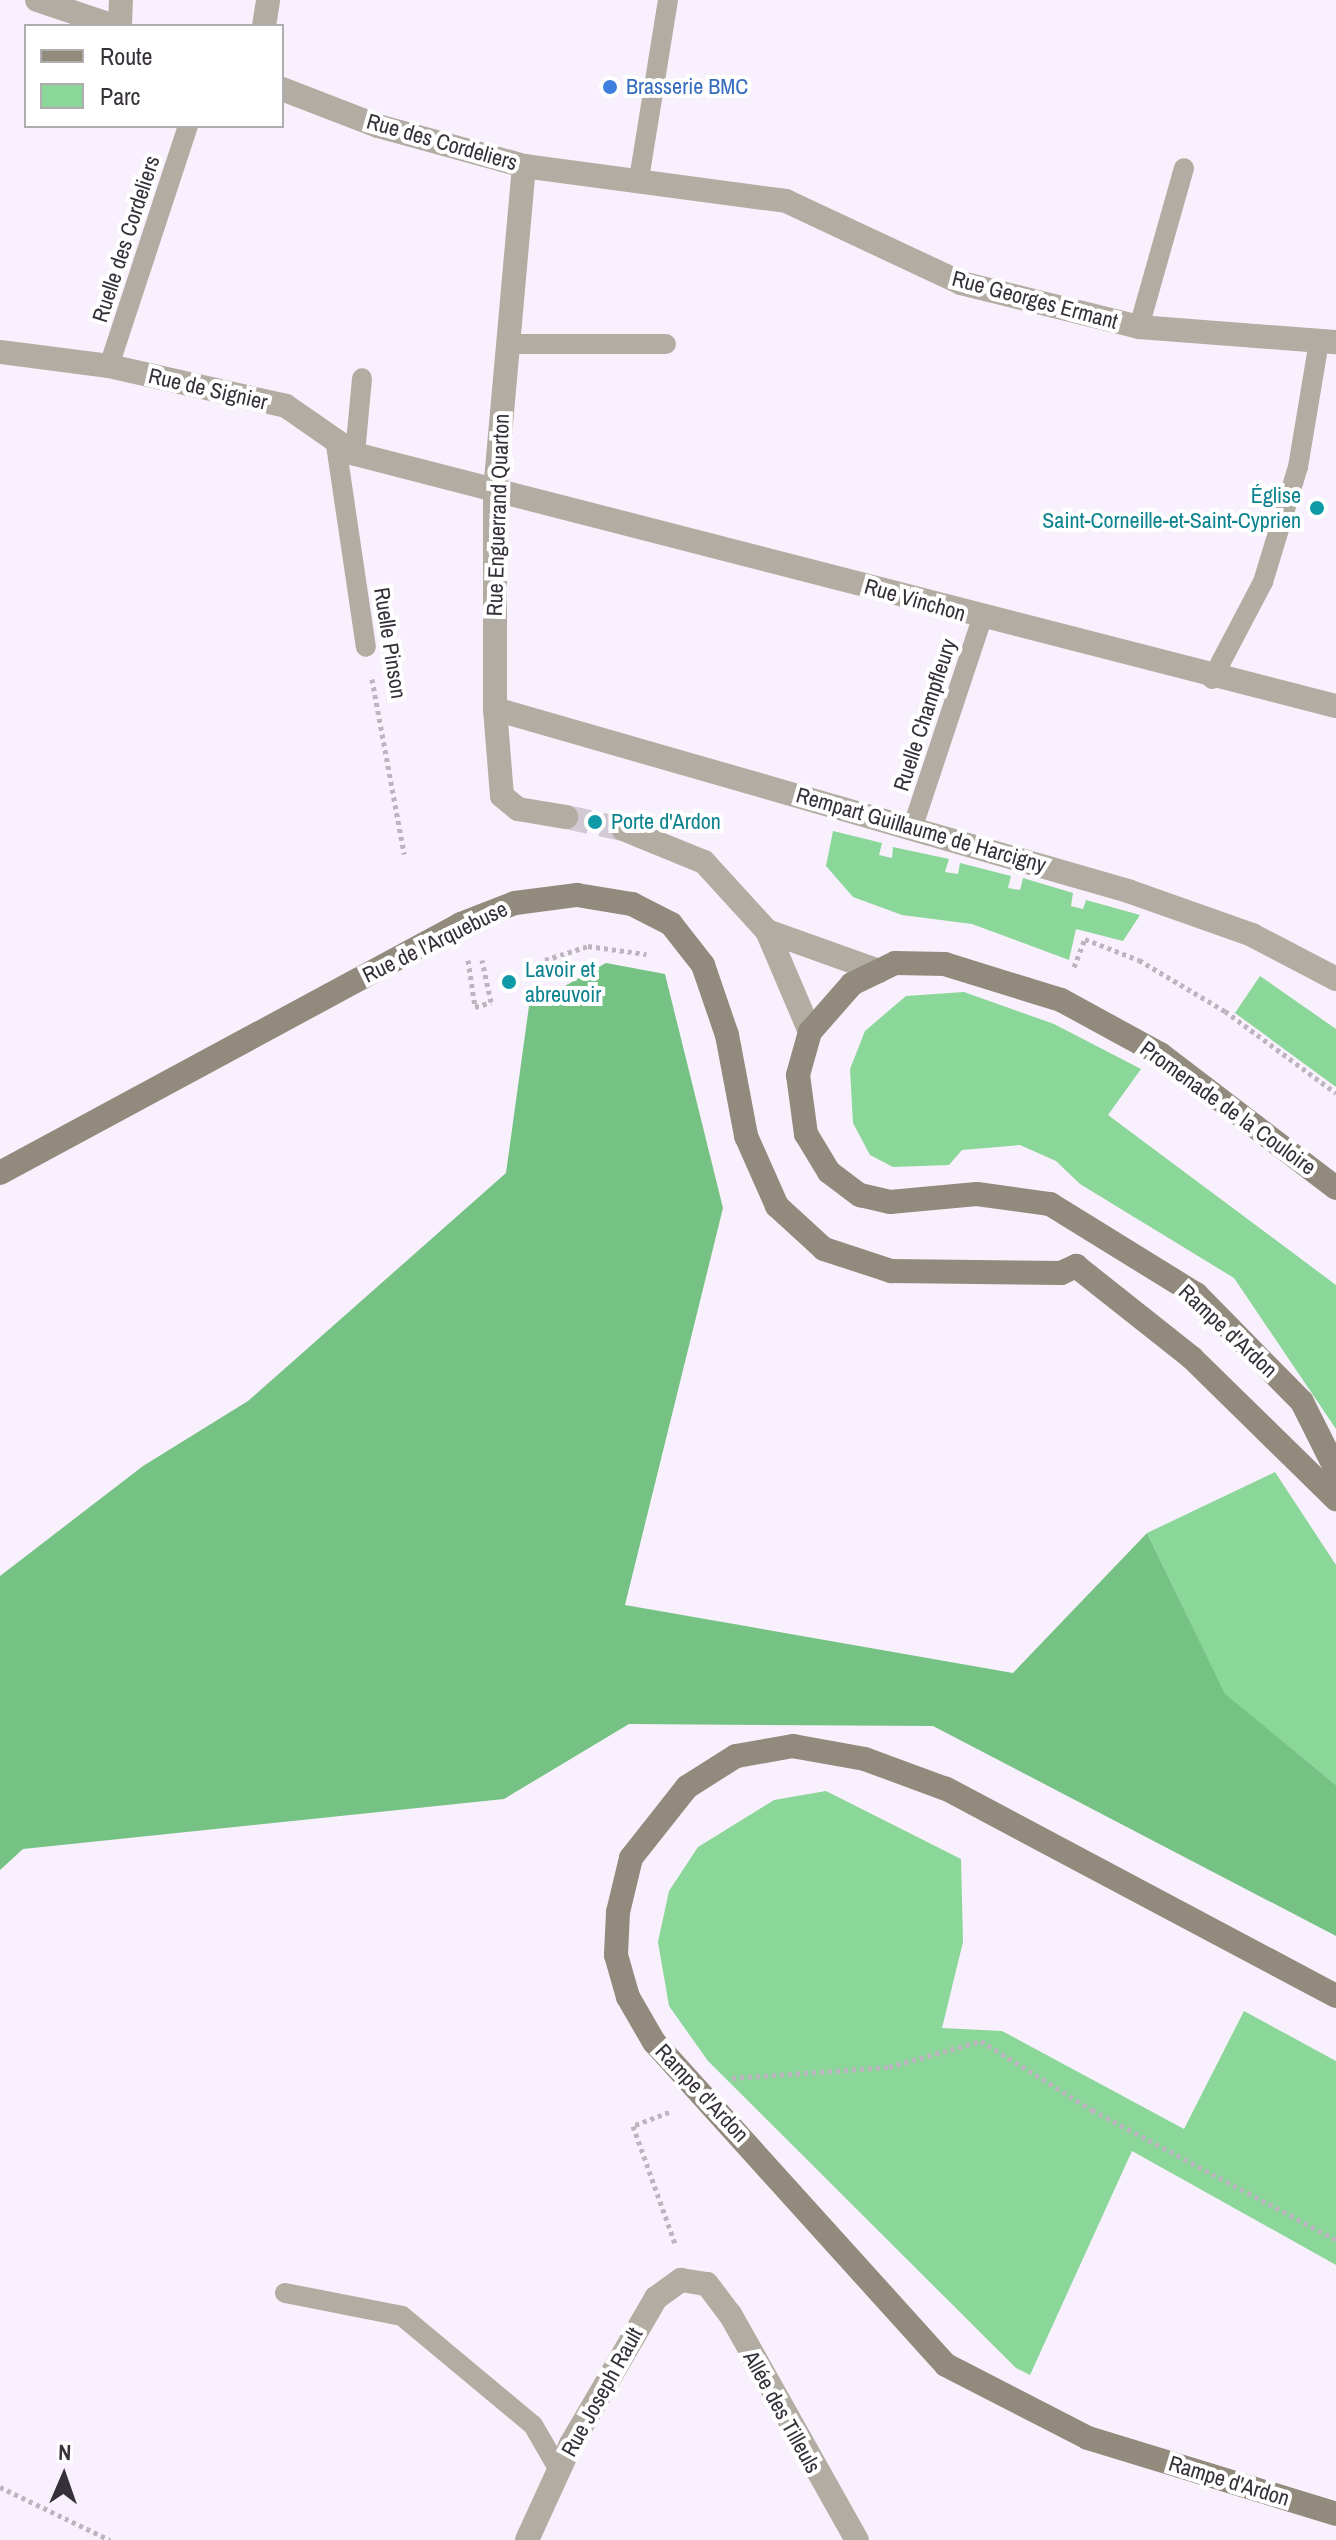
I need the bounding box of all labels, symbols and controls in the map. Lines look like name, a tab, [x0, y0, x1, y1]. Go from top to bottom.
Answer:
legend	[24, 24, 284, 128]
text: Route	[100, 40, 153, 72]
place label: Brasserie BMC	[626, 74, 748, 100]
marker: Brasserie BMC	[601, 78, 619, 96]
text: Parc	[100, 80, 140, 112]
street label: Rue des Cordeliers	[364, 108, 520, 176]
street label: Ruelle des Cordeliers	[87, 152, 165, 326]
street label: Rue Georges Ermant	[949, 265, 1121, 335]
street label: Rue de Signier	[146, 362, 270, 416]
street label: Rue Enguerrand Quarton	[481, 413, 515, 617]
place label: Église Saint-Corneille-et-Saint-Cyprien	[1042, 482, 1301, 534]
marker: Église Saint-Corneille-et-Saint-Cyprien	[1308, 499, 1326, 517]
street label: Rue Vinchon	[861, 573, 969, 627]
street label: Ruelle Pinson	[368, 585, 412, 701]
street label: Ruelle Champfleury	[888, 636, 962, 794]
street label: Rempart Guillaume de Harcigny	[793, 782, 1049, 878]
place label: Porte d'Ardon	[611, 809, 721, 835]
marker: Porte d'Ardon	[586, 813, 604, 831]
street label: Rue de l'Arquebuse	[358, 896, 512, 988]
place label: Lavoir et abreuvoir	[525, 956, 601, 1008]
marker: Lavoir et abreuvoir	[500, 973, 518, 991]
street label: Promenade de la Couloire	[1135, 1035, 1321, 1181]
street label: Rampe d'Ardon	[1173, 1279, 1283, 1383]
street label: Rampe d'Ardon	[650, 2038, 754, 2148]
street label: Rue Joseph Rault	[556, 2323, 648, 2461]
street label: Allée des Tilleuls	[737, 2346, 827, 2478]
north arrow	[24, 2436, 104, 2516]
text: N	[58, 2437, 72, 2467]
street label: Rampe d'Ardon	[1165, 2450, 1293, 2512]

